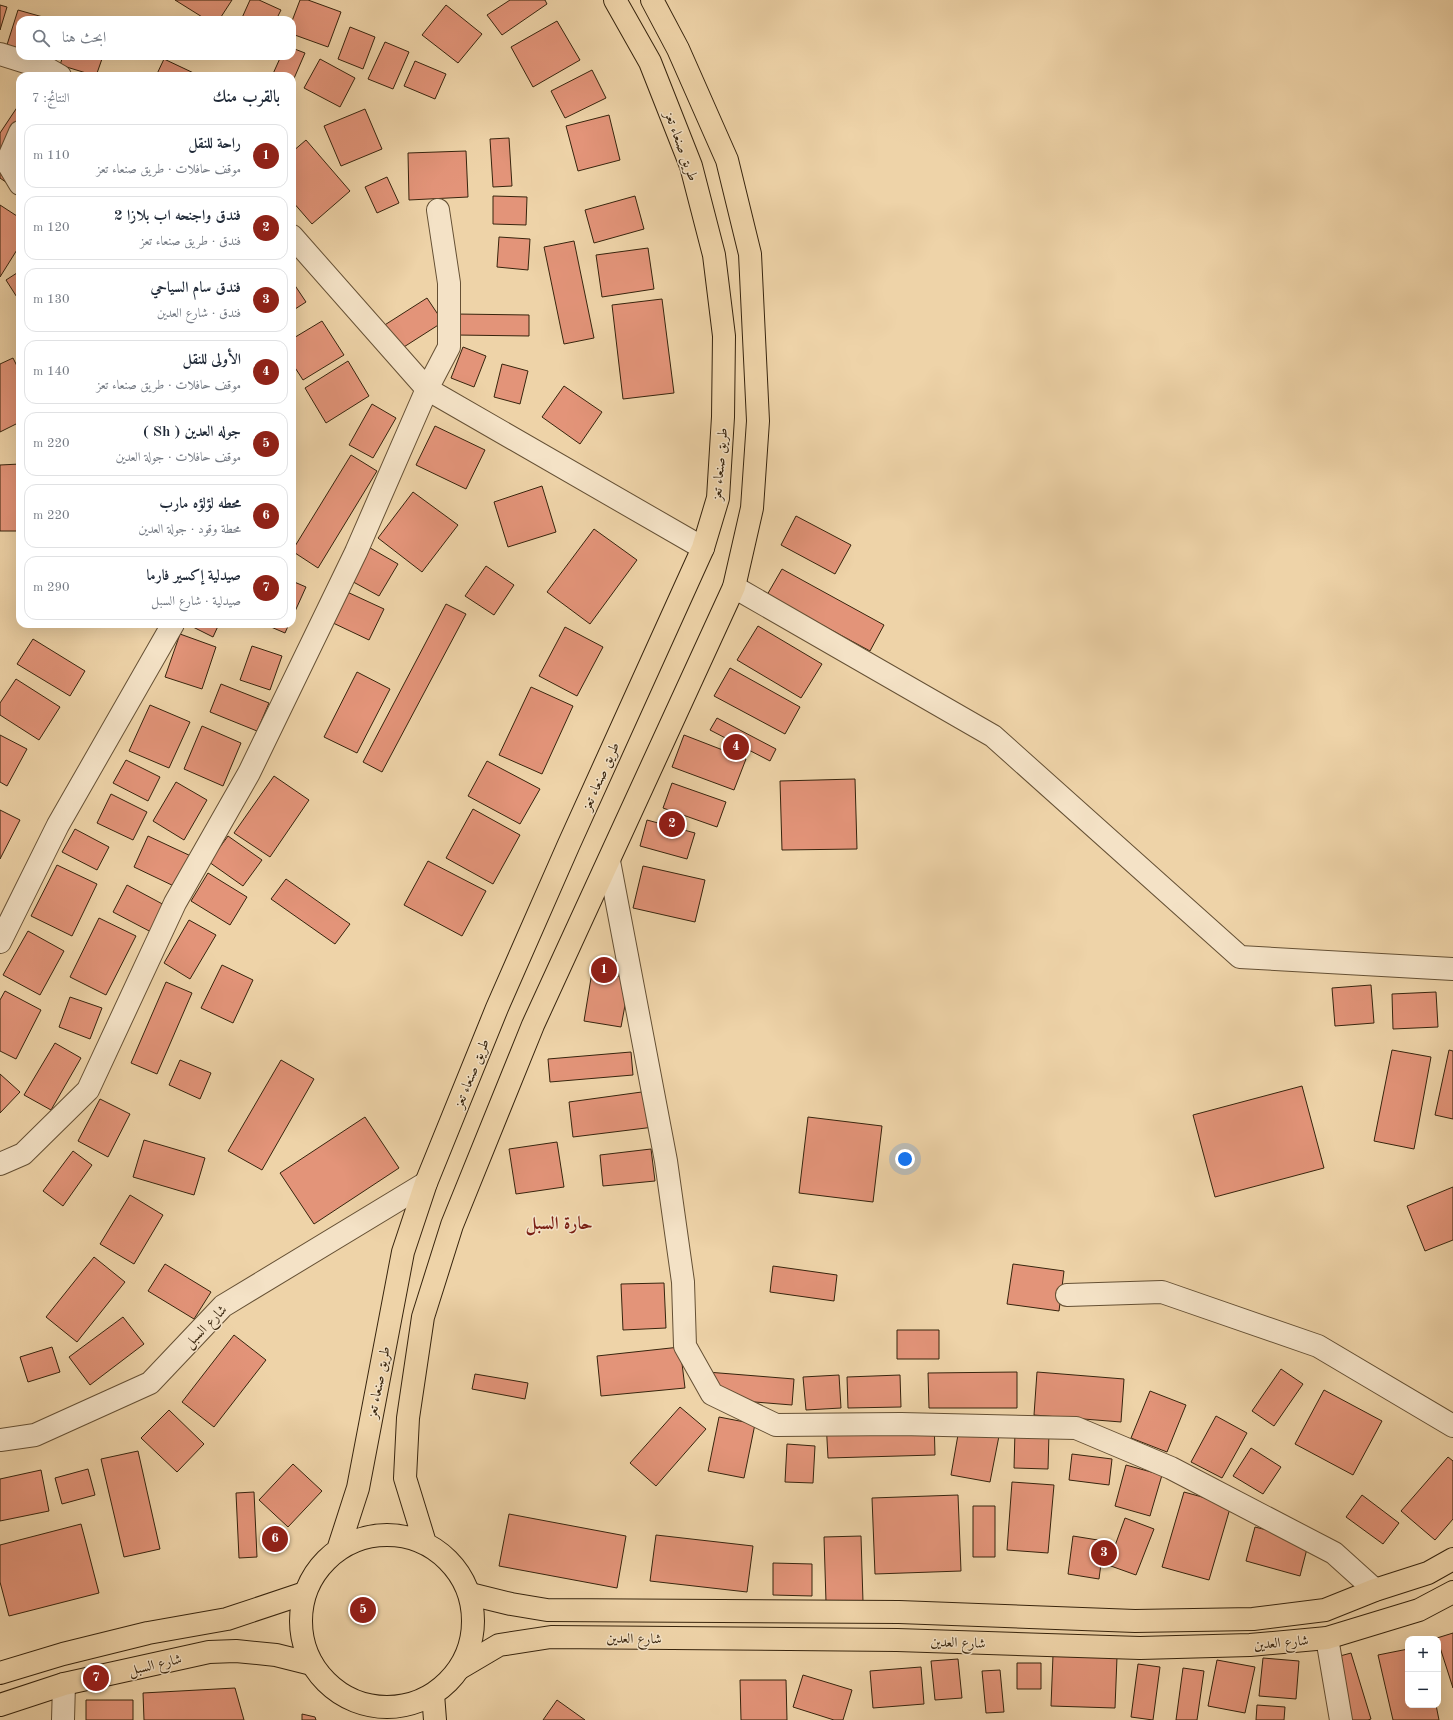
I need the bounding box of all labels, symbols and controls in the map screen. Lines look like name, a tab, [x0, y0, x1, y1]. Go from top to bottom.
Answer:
search box	[16, 16, 296, 60]
icon: search	[30, 27, 52, 49]
text: ابحث هنا	[62, 31, 106, 46]
text: بالقرب منك	[212, 89, 280, 106]
text: النتائج: 7	[32, 92, 70, 105]
street label: طريق صنعاء تعز	[660, 108, 700, 183]
text: راحة للنقل	[188, 137, 241, 152]
text: 110 m	[33, 149, 70, 162]
text: 1	[262, 149, 270, 162]
text: موقف حافلات · طريق صنعاء تعز	[97, 163, 241, 176]
text: فندق واجنحه اب بلازا 2	[114, 209, 241, 224]
text: 120 m	[33, 221, 70, 234]
text: 2	[262, 221, 270, 234]
text: فندق · طريق صنعاء تعز	[140, 235, 241, 248]
text: فندق سام السياحي	[151, 281, 241, 296]
text: 130 m	[33, 293, 70, 306]
text: 3	[262, 293, 270, 306]
text: فندق · شارع العدين	[157, 307, 241, 320]
text: الأولى للنقل	[183, 353, 241, 368]
text: 140 m	[33, 365, 70, 378]
text: 4	[262, 365, 270, 378]
text: موقف حافلات · طريق صنعاء تعز	[97, 379, 241, 392]
text: جوله العدين ( Sh )	[143, 425, 241, 440]
street label: طريق صنعاء تعز	[710, 427, 731, 503]
text: 220 m	[33, 437, 70, 450]
text: 5	[262, 437, 270, 450]
text: موقف حافلات · جولة العدين	[115, 451, 241, 464]
text: محطه لؤلؤه مارب	[159, 497, 241, 512]
text: 220 m	[33, 509, 70, 522]
text: 6	[262, 509, 270, 522]
text: محطة وقود · جولة العدين	[138, 523, 241, 536]
text: صيدلية إكسير فارما	[146, 569, 241, 584]
text: 290 m	[33, 581, 70, 594]
text: 7	[262, 581, 270, 594]
text: صيدلية · شارع السبل	[151, 595, 241, 608]
pin: 4	[723, 732, 749, 762]
street label: طريق صنعاء تعز	[579, 740, 623, 815]
pin: 2	[659, 809, 685, 839]
pin: 1	[591, 955, 617, 985]
street label: طريق صنعاء تعز	[451, 1037, 493, 1112]
your location	[895, 1149, 915, 1169]
district label: حارة السبل	[525, 1215, 593, 1236]
street label: شارع السبل	[182, 1303, 233, 1354]
street label: طريق صنعاء تعز	[365, 1345, 394, 1421]
pin: 6	[262, 1524, 288, 1554]
pin: 3	[1091, 1538, 1117, 1568]
pin: 5	[350, 1595, 376, 1625]
street label: شارع العدين	[606, 1632, 662, 1650]
street label: شارع العدين	[1253, 1634, 1310, 1656]
street label: شارع العدين	[930, 1635, 986, 1655]
map controls	[1405, 1636, 1441, 1708]
button: +	[1405, 1636, 1441, 1672]
street label: شارع السبل	[127, 1652, 184, 1682]
pin: 7	[83, 1663, 109, 1693]
button: −	[1405, 1672, 1441, 1708]

